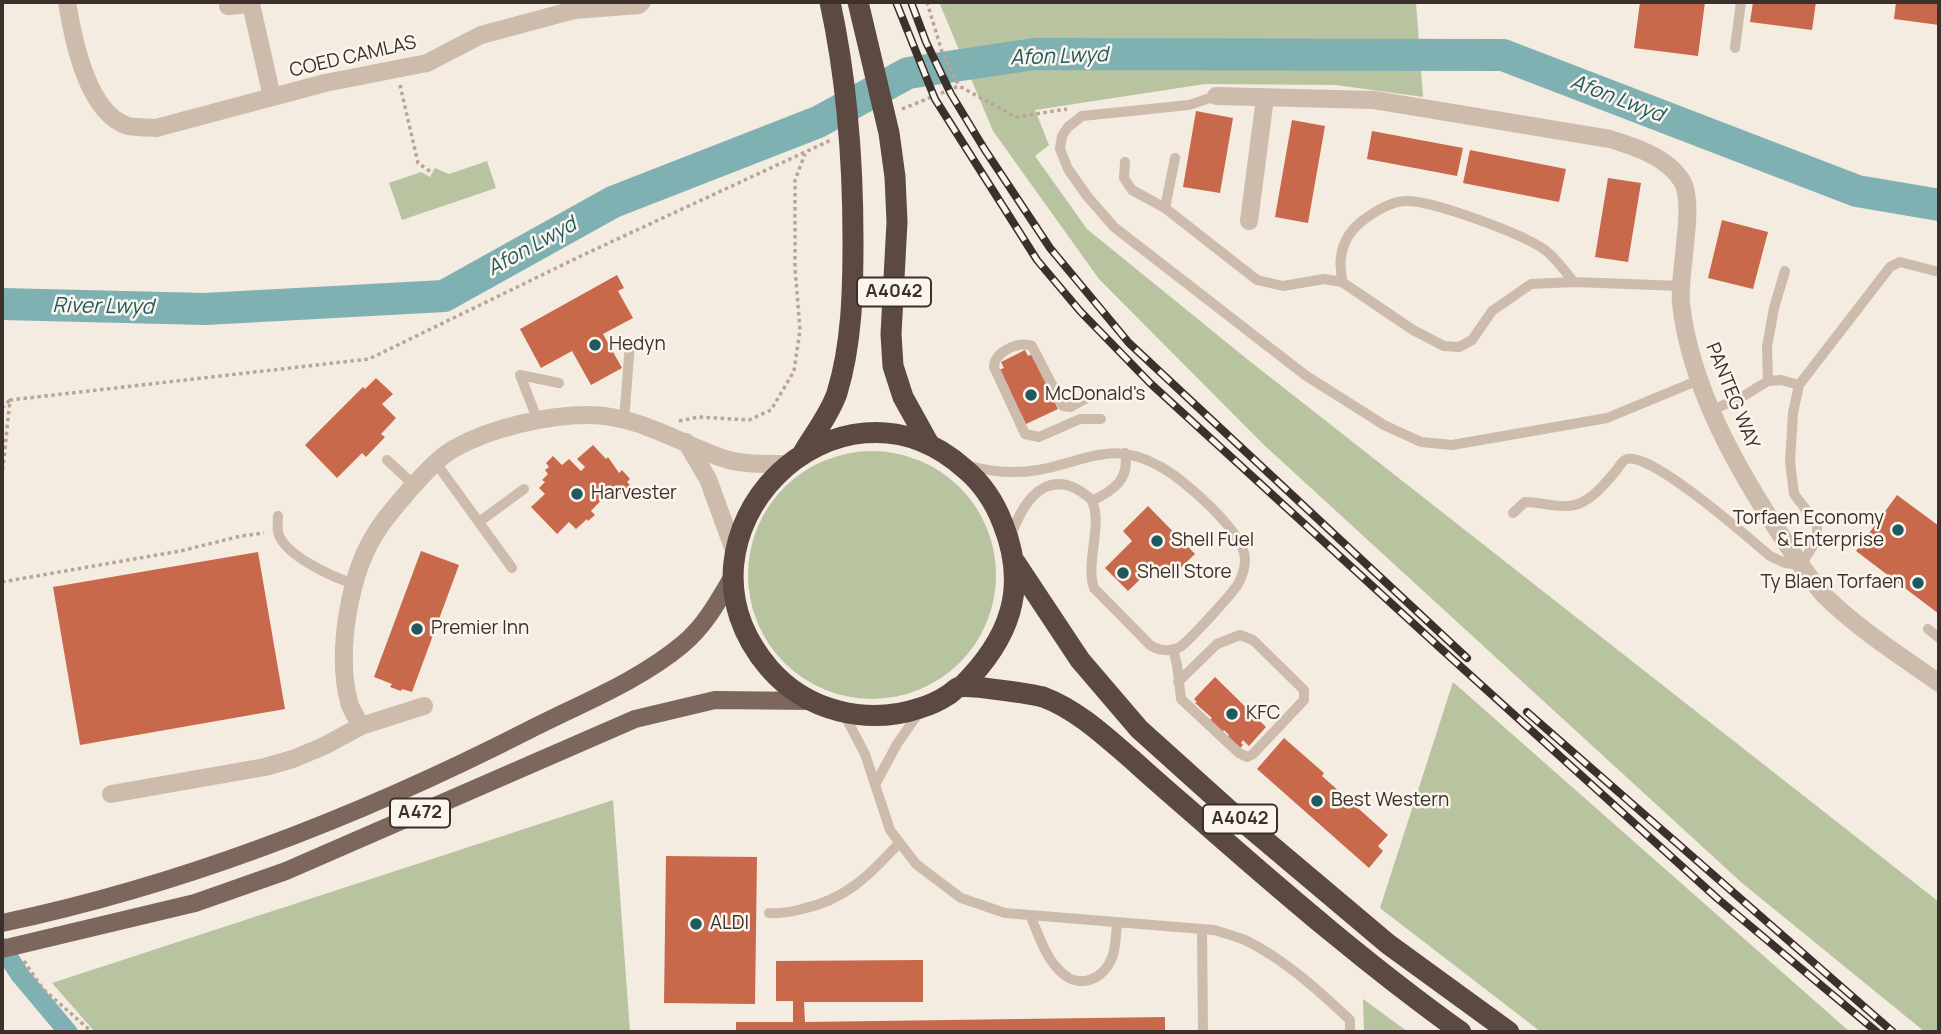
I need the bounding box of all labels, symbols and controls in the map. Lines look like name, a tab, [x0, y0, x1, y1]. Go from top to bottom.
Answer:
street label: COED CAMLAS	[288, 31, 418, 83]
water label: Afon Lwyd	[1010, 43, 1108, 71]
water label: Afon Lwyd	[1567, 70, 1667, 128]
water label: Afon Lwyd	[483, 212, 581, 282]
road number: A4042	[857, 278, 931, 306]
water label: River Lwyd	[52, 294, 154, 320]
place label: Hedyn	[609, 334, 666, 356]
marker: Hedyn	[587, 337, 603, 353]
street label: PANTEG WAY	[1700, 340, 1764, 452]
place label: McDonald's	[1045, 384, 1146, 406]
marker: McDonald's	[1023, 387, 1039, 403]
place label: Harvester	[591, 483, 677, 505]
marker: Harvester	[569, 486, 585, 502]
place label: Torfaen Economy & Enterprise	[1733, 508, 1884, 552]
marker: Torfaen Economy & Enterprise	[1890, 522, 1906, 538]
place label: Shell Fuel	[1171, 530, 1254, 552]
marker: Shell Fuel	[1149, 533, 1165, 549]
place label: Shell Store	[1137, 562, 1232, 584]
marker: Shell Store	[1115, 565, 1131, 581]
place label: Ty Blaen Torfaen	[1761, 572, 1904, 594]
marker: Ty Blaen Torfaen	[1910, 575, 1926, 591]
place label: Premier Inn	[431, 618, 529, 640]
marker: Premier Inn	[409, 621, 425, 637]
place label: KFC	[1246, 703, 1280, 725]
marker: KFC	[1224, 706, 1240, 722]
place label: Best Western	[1331, 790, 1449, 812]
marker: Best Western	[1309, 793, 1325, 809]
road number: A472	[390, 798, 450, 828]
road number: A4042	[1203, 804, 1277, 834]
place label: ALDI	[710, 913, 749, 935]
marker: ALDI	[688, 916, 704, 932]

